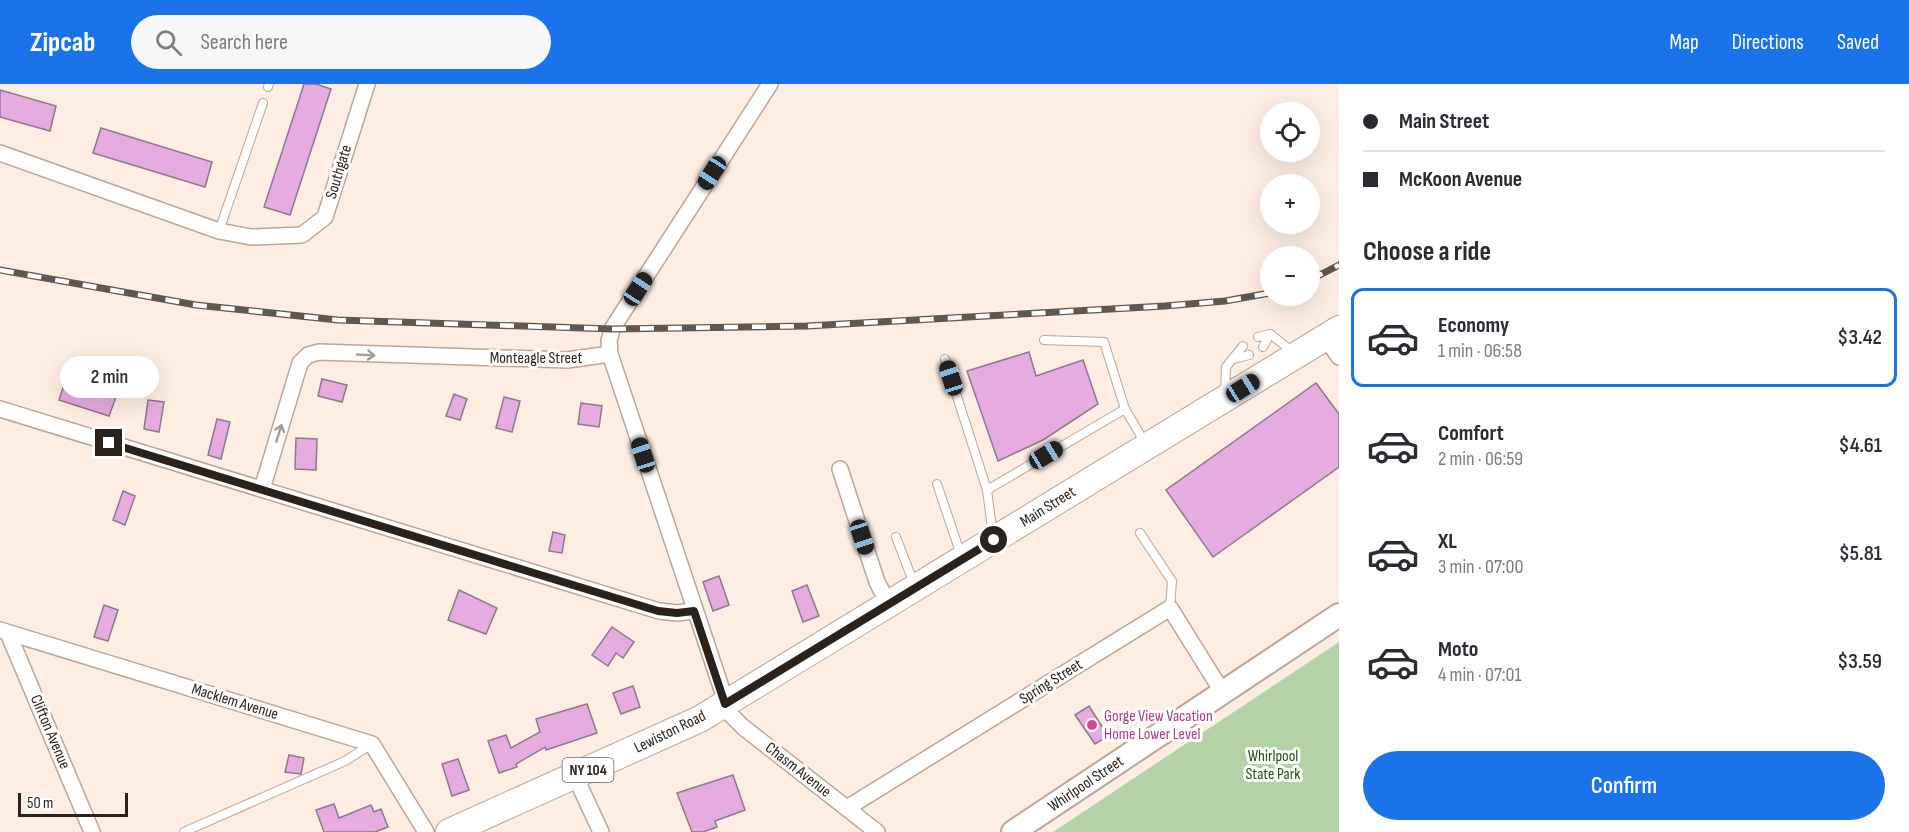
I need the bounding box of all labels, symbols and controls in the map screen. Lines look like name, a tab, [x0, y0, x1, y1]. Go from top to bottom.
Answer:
search box	[131, 15, 551, 69]
text: Zipcab	[30, 26, 95, 59]
icon: search	[152, 26, 185, 59]
text: Search here	[200, 29, 288, 56]
text: Map	[1669, 30, 1699, 55]
text: Directions	[1732, 30, 1804, 55]
text: Saved	[1837, 30, 1879, 55]
map controls	[1260, 102, 1320, 306]
button: locate	[1260, 102, 1320, 162]
text: Main Street	[1399, 108, 1489, 135]
street label: Southgate	[322, 143, 356, 201]
car	[695, 153, 729, 193]
text: McKoon Avenue	[1399, 166, 1522, 193]
button: +	[1260, 174, 1320, 234]
text: Choose a ride	[1363, 236, 1491, 268]
button: −	[1260, 246, 1320, 306]
car	[621, 269, 655, 309]
icon: car	[1366, 311, 1420, 365]
text: Economy	[1438, 312, 1509, 339]
text: $3.42	[1837, 324, 1882, 351]
text: 1 min · 06:58	[1438, 339, 1522, 363]
street label: Monteagle Street	[490, 349, 582, 368]
one-way arrow	[356, 350, 375, 361]
callout: 2 min	[60, 356, 158, 398]
car	[937, 358, 965, 398]
text: 2 min	[91, 365, 128, 389]
car	[1223, 371, 1263, 405]
icon: car	[1366, 419, 1420, 473]
text: Comfort	[1438, 420, 1504, 447]
one-way arrow	[274, 424, 285, 443]
route end	[95, 429, 122, 456]
text: $4.61	[1839, 432, 1882, 459]
car	[629, 435, 657, 475]
car	[1026, 438, 1066, 472]
text: 2 min · 06:59	[1438, 447, 1523, 471]
street label: Main Street	[1017, 483, 1079, 531]
car	[848, 517, 876, 557]
route start	[980, 526, 1007, 553]
icon: car	[1366, 527, 1420, 581]
text: XL	[1438, 528, 1457, 555]
text: $5.81	[1839, 540, 1882, 567]
text: 3 min · 07:00	[1438, 555, 1523, 579]
icon: car	[1366, 635, 1420, 689]
text: Moto	[1438, 636, 1478, 663]
text: $3.59	[1837, 648, 1882, 675]
street label: Spring Street	[1016, 655, 1086, 709]
text: 4 min · 07:01	[1438, 663, 1521, 687]
street label: Macklem Avenue	[189, 680, 281, 724]
street label: Clifton Avenue	[26, 692, 74, 772]
street label: Lewiston Road	[631, 707, 709, 757]
place label: Gorge View Vacation Home Lower Level	[1104, 707, 1213, 744]
marker: Gorge View Vacation Home Lower Level	[1085, 718, 1099, 732]
street label: Chasm Avenue	[761, 738, 835, 802]
park label: Whirlpool State Park	[1246, 747, 1300, 784]
button: Confirm	[1363, 751, 1885, 820]
street label: Whirlpool Street	[1045, 752, 1127, 816]
road number: NY 104	[562, 758, 614, 782]
scale bar	[18, 790, 128, 818]
text: 50 m	[27, 794, 53, 813]

